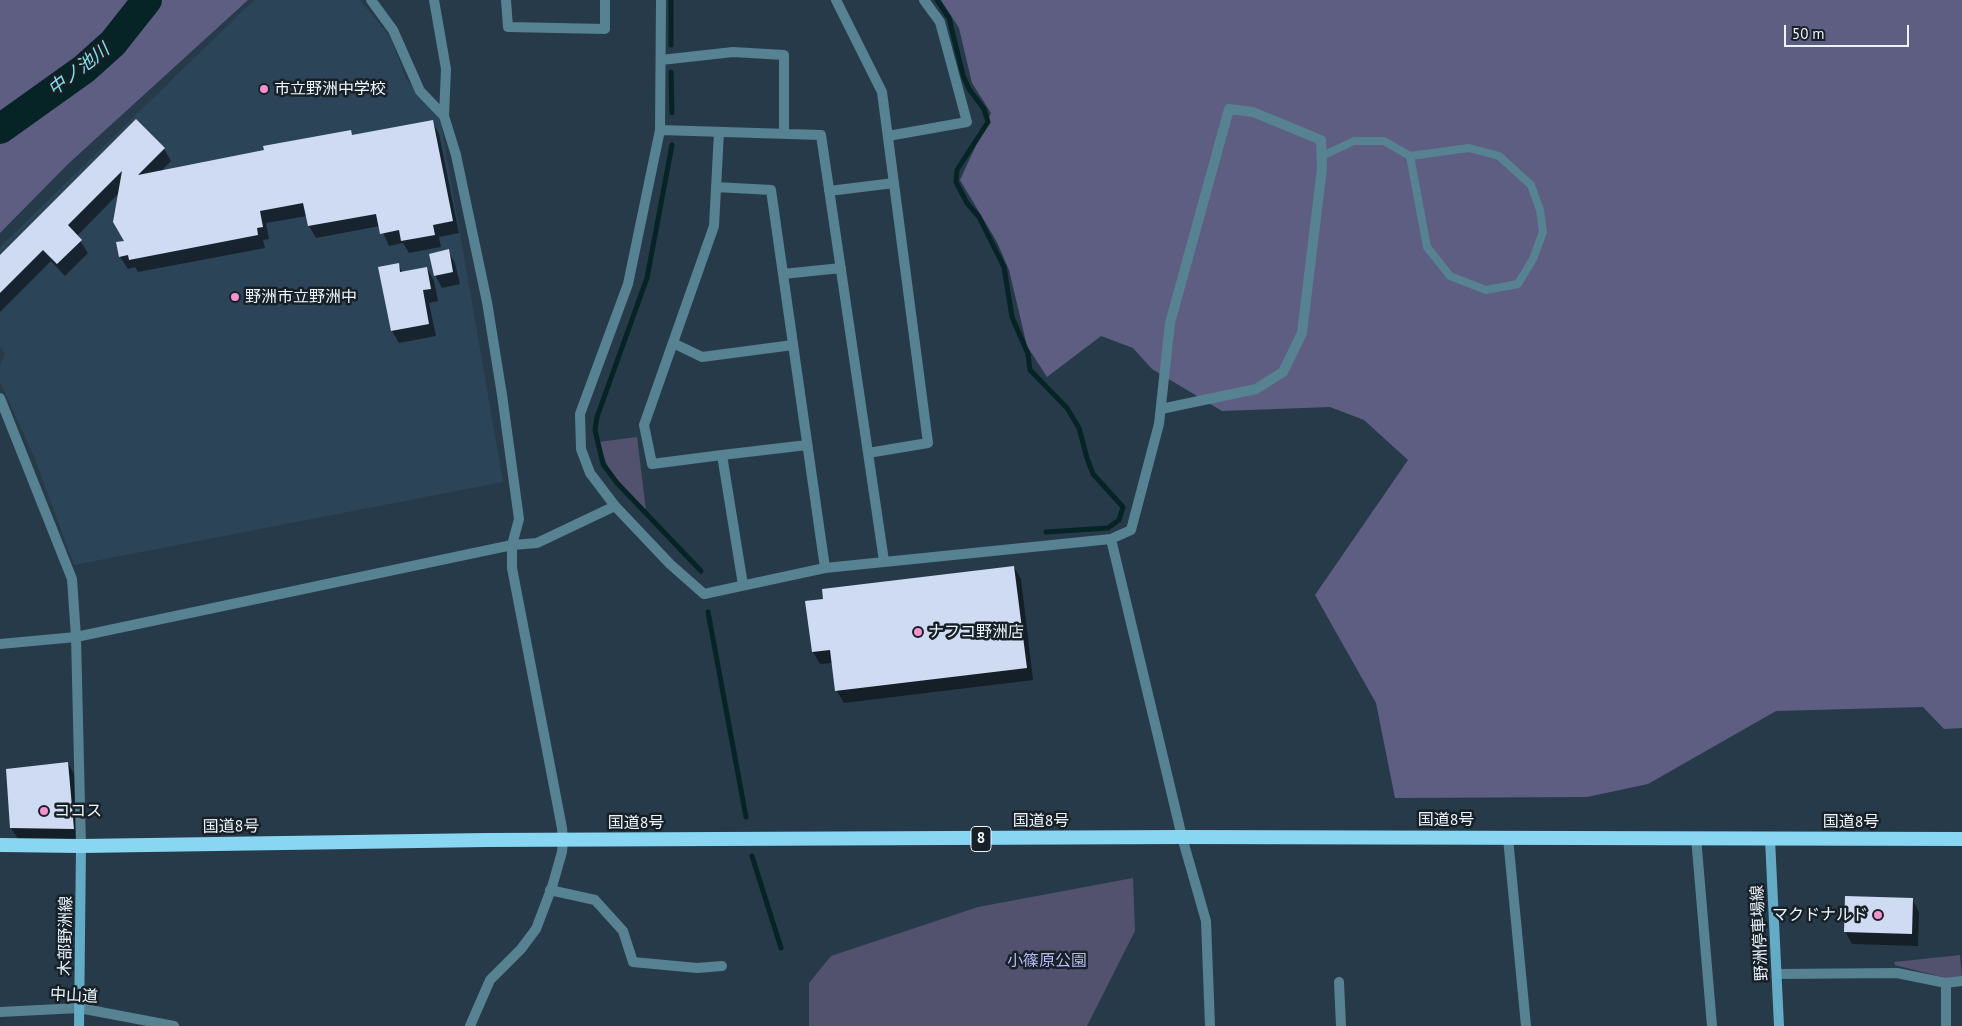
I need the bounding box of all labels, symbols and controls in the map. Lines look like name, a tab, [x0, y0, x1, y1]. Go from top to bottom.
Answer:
scale bar	[1787, 15, 1912, 47]
text: 50 m	[1792, 24, 1825, 43]
water label: 中ノ池川	[44, 39, 114, 101]
place label: 市立野洲中学校	[274, 79, 386, 99]
marker: 市立野洲中学校	[258, 83, 270, 95]
place label: 野洲市立野洲中	[245, 287, 357, 307]
marker: 野洲市立野洲中	[229, 291, 241, 303]
place label: ナフコ野洲店	[928, 622, 1024, 642]
marker: ナフコ野洲店	[912, 626, 924, 638]
place label: ココス	[54, 801, 102, 821]
marker: ココス	[38, 805, 50, 817]
street label: 国道8号	[1418, 810, 1474, 830]
street label: 国道8号	[1013, 811, 1069, 831]
street label: 国道8号	[1823, 812, 1879, 832]
street label: 国道8号	[608, 813, 664, 833]
street label: 国道8号	[202, 817, 260, 837]
road number: 8	[971, 826, 991, 852]
street label: 野洲停車場線	[1748, 885, 1772, 981]
street label: 木部野洲線	[56, 896, 76, 976]
place label: マクドナルド	[1772, 905, 1868, 925]
marker: マクドナルド	[1872, 909, 1884, 921]
park label: 小篠原公園	[1007, 951, 1087, 971]
street label: 中山道	[50, 985, 98, 1007]

